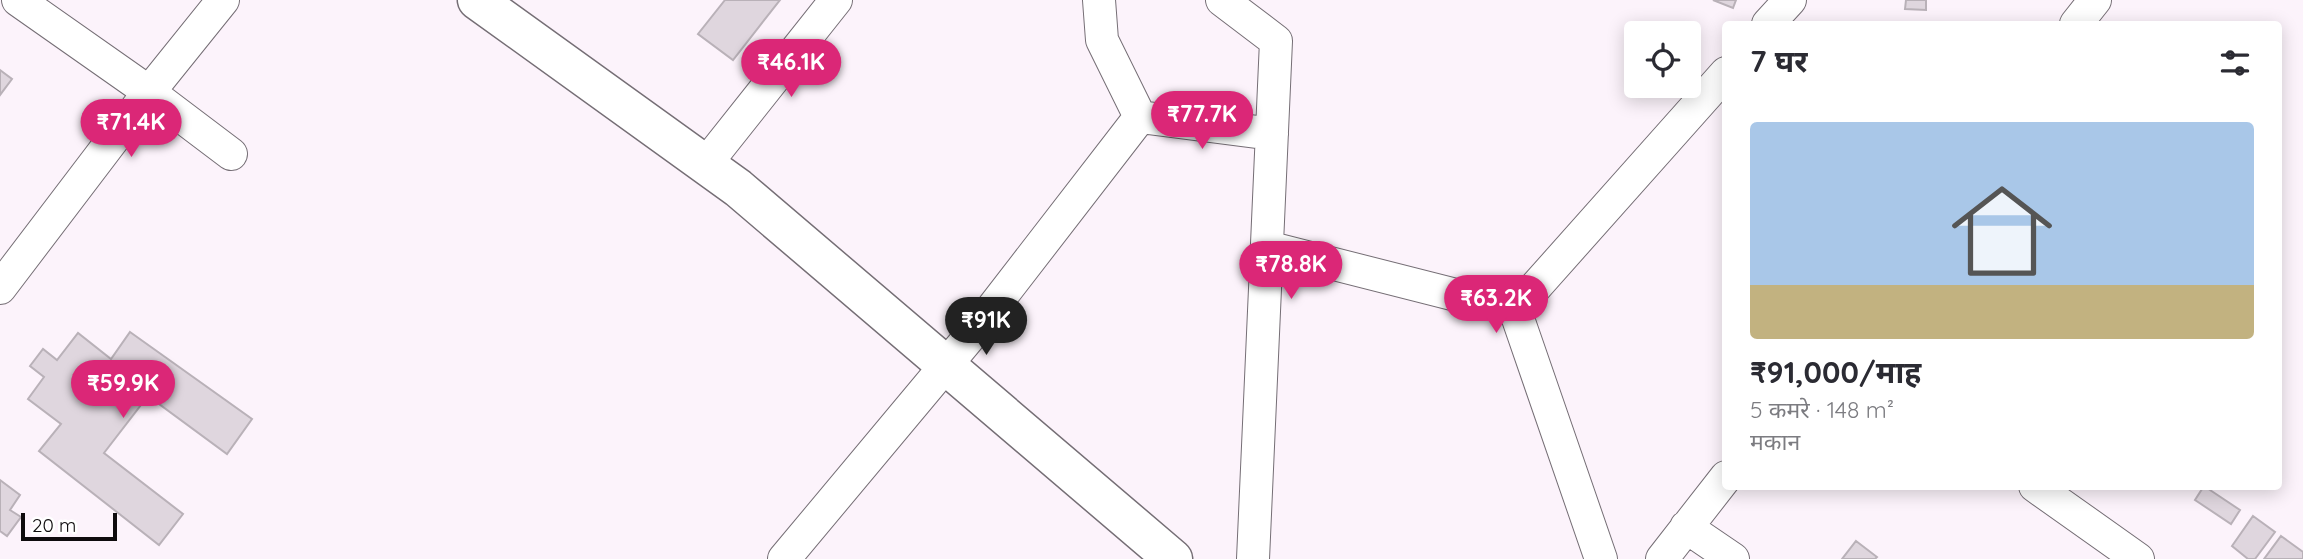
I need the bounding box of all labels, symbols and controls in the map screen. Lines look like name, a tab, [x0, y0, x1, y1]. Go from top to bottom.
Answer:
map controls	[1624, 21, 1701, 98]
button: locate	[1624, 21, 1701, 98]
pin: ₹46.1K	[734, 40, 848, 99]
text: 7 घर	[1750, 42, 1808, 80]
icon: filters	[2216, 44, 2254, 82]
text: ₹46.1K	[757, 47, 825, 76]
pin: ₹77.7K	[1145, 92, 1259, 151]
text: ₹77.7K	[1167, 99, 1237, 128]
pin: ₹71.4K	[74, 100, 188, 159]
text: ₹71.4K	[97, 107, 165, 136]
icon: home	[1939, 168, 2065, 294]
pin: ₹78.8K	[1234, 242, 1348, 301]
text: ₹78.8K	[1255, 249, 1327, 278]
pin: ₹63.2K	[1439, 276, 1553, 335]
text: ₹63.2K	[1460, 283, 1532, 312]
pin: ₹91K	[945, 298, 1027, 357]
text: ₹91K	[961, 305, 1011, 334]
text: ₹91,000/माह	[1750, 353, 1921, 391]
pin: ₹59.9K	[66, 360, 180, 420]
text: ₹59.9K	[87, 368, 159, 397]
text: 5 कमरे · 148 m²	[1750, 395, 1894, 424]
text: मकान	[1750, 427, 1800, 456]
scale bar	[21, 510, 117, 542]
text: 20 m	[32, 513, 76, 537]

